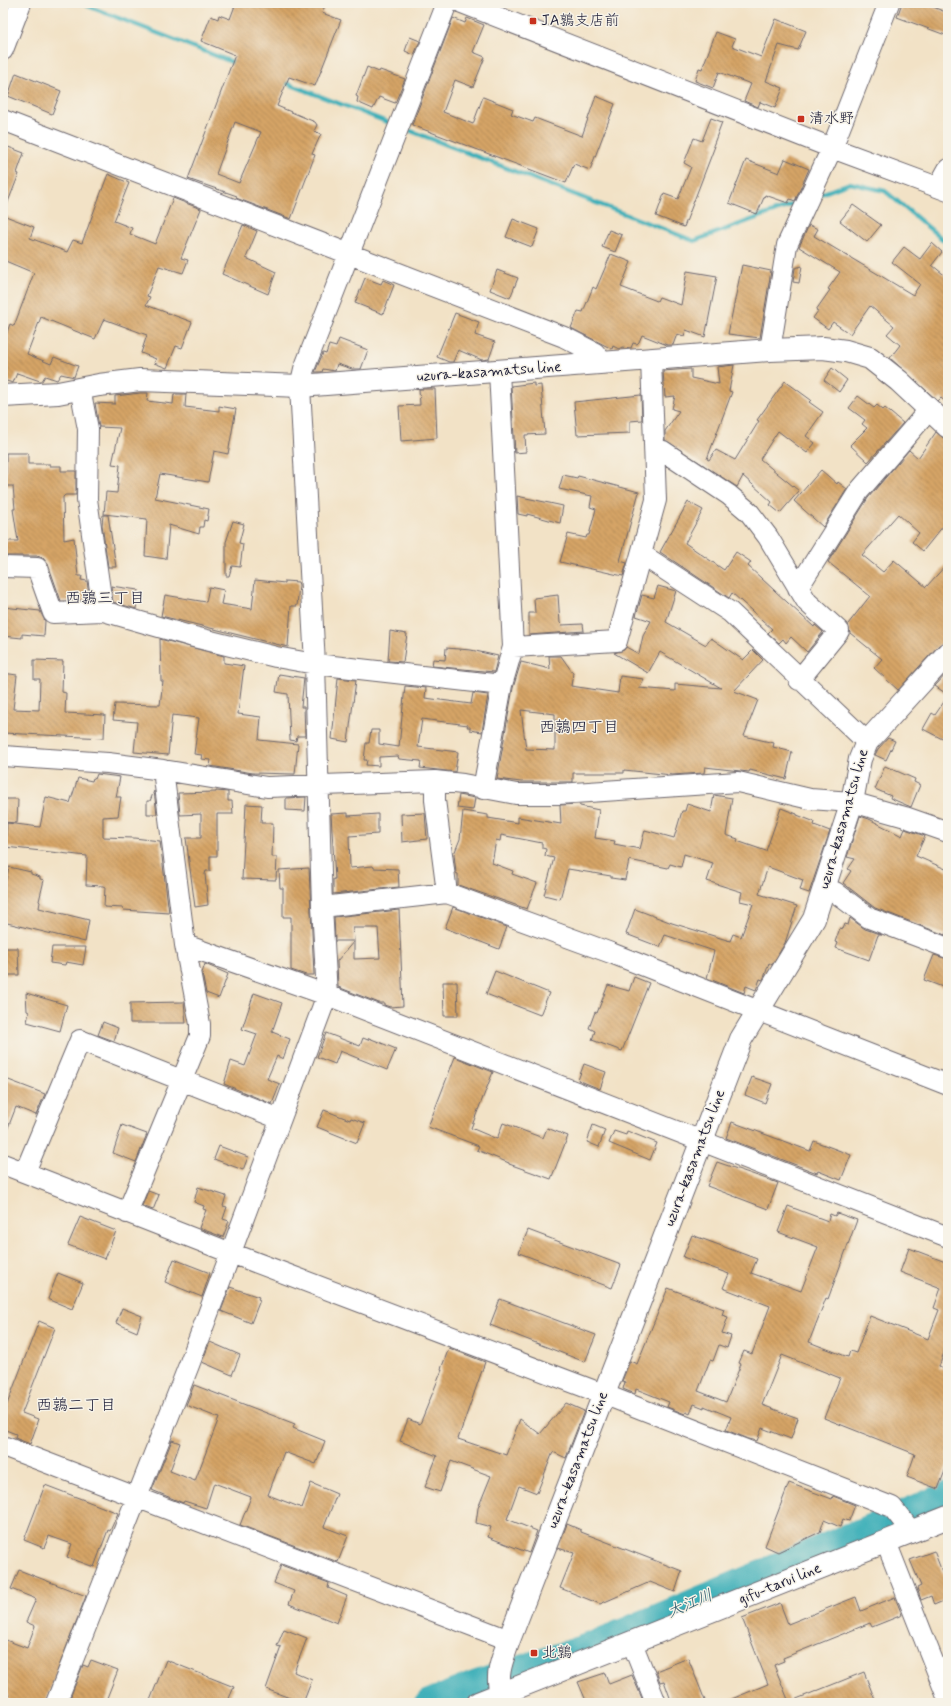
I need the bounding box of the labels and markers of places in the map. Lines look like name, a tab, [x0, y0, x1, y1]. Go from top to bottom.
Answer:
place label: JA鶉支店前	[541, 11, 620, 31]
marker: JA鶉支店前	[528, 16, 538, 26]
place label: 清水野	[809, 109, 854, 129]
marker: 清水野	[796, 114, 806, 124]
place label: 北鶉	[542, 1643, 572, 1663]
marker: 北鶉	[529, 1648, 539, 1658]

